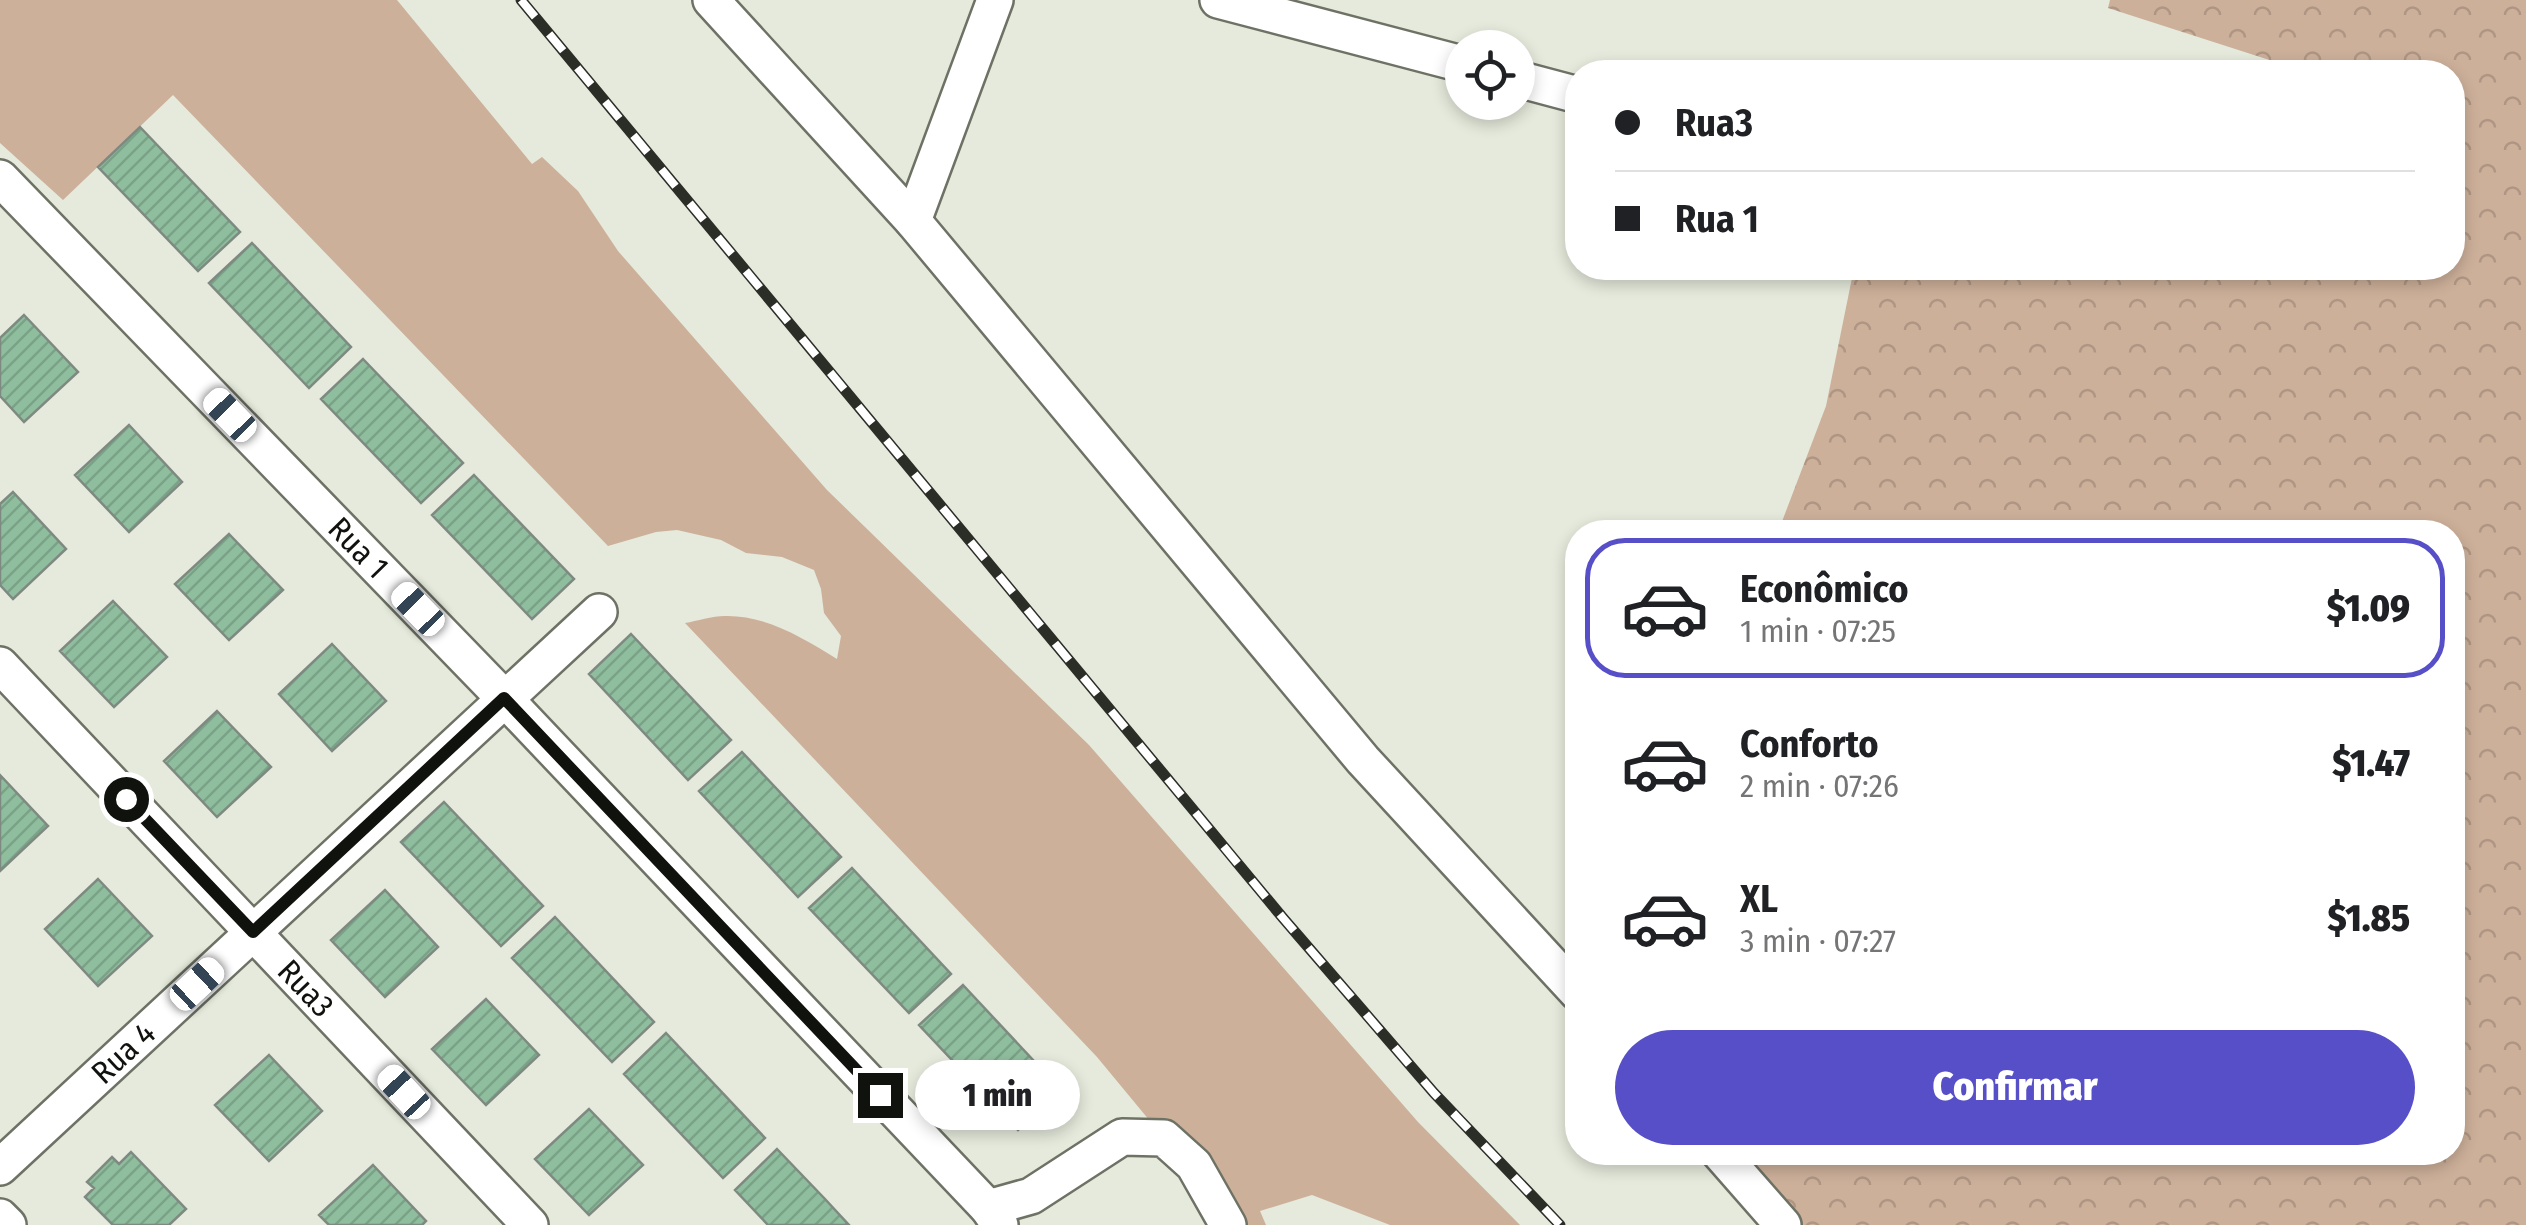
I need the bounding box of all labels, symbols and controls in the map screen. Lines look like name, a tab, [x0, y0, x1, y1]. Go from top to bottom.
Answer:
map controls	[1445, 30, 1535, 120]
button: locate	[1445, 30, 1535, 120]
text: Rua3	[1675, 100, 1753, 146]
text: Rua 1	[1675, 196, 1759, 242]
car	[198, 383, 262, 447]
street label: Rua 1	[320, 509, 396, 586]
icon: car	[1620, 563, 1710, 653]
text: Econômico	[1740, 566, 1909, 612]
car	[386, 577, 450, 641]
text: $1.09	[2327, 585, 2410, 631]
text: 1 min · 07:25	[1740, 612, 1896, 650]
icon: car	[1620, 718, 1710, 808]
text: Conforto	[1740, 721, 1879, 767]
text: $1.47	[2332, 740, 2410, 786]
text: 2 min · 07:26	[1740, 767, 1899, 805]
route start	[104, 777, 149, 822]
icon: car	[1620, 873, 1710, 963]
text: XL	[1740, 876, 1778, 922]
text: $1.85	[2328, 895, 2410, 941]
text: 3 min · 07:27	[1740, 922, 1896, 960]
street label: Rua3	[270, 952, 342, 1025]
car	[165, 953, 229, 1015]
street label: Rua 4	[84, 1014, 163, 1092]
button: Confirmar	[1615, 1030, 2415, 1145]
car	[373, 1060, 435, 1124]
callout: 1 min	[915, 1060, 1080, 1130]
route end	[858, 1073, 903, 1118]
text: 1 min	[963, 1076, 1032, 1114]

